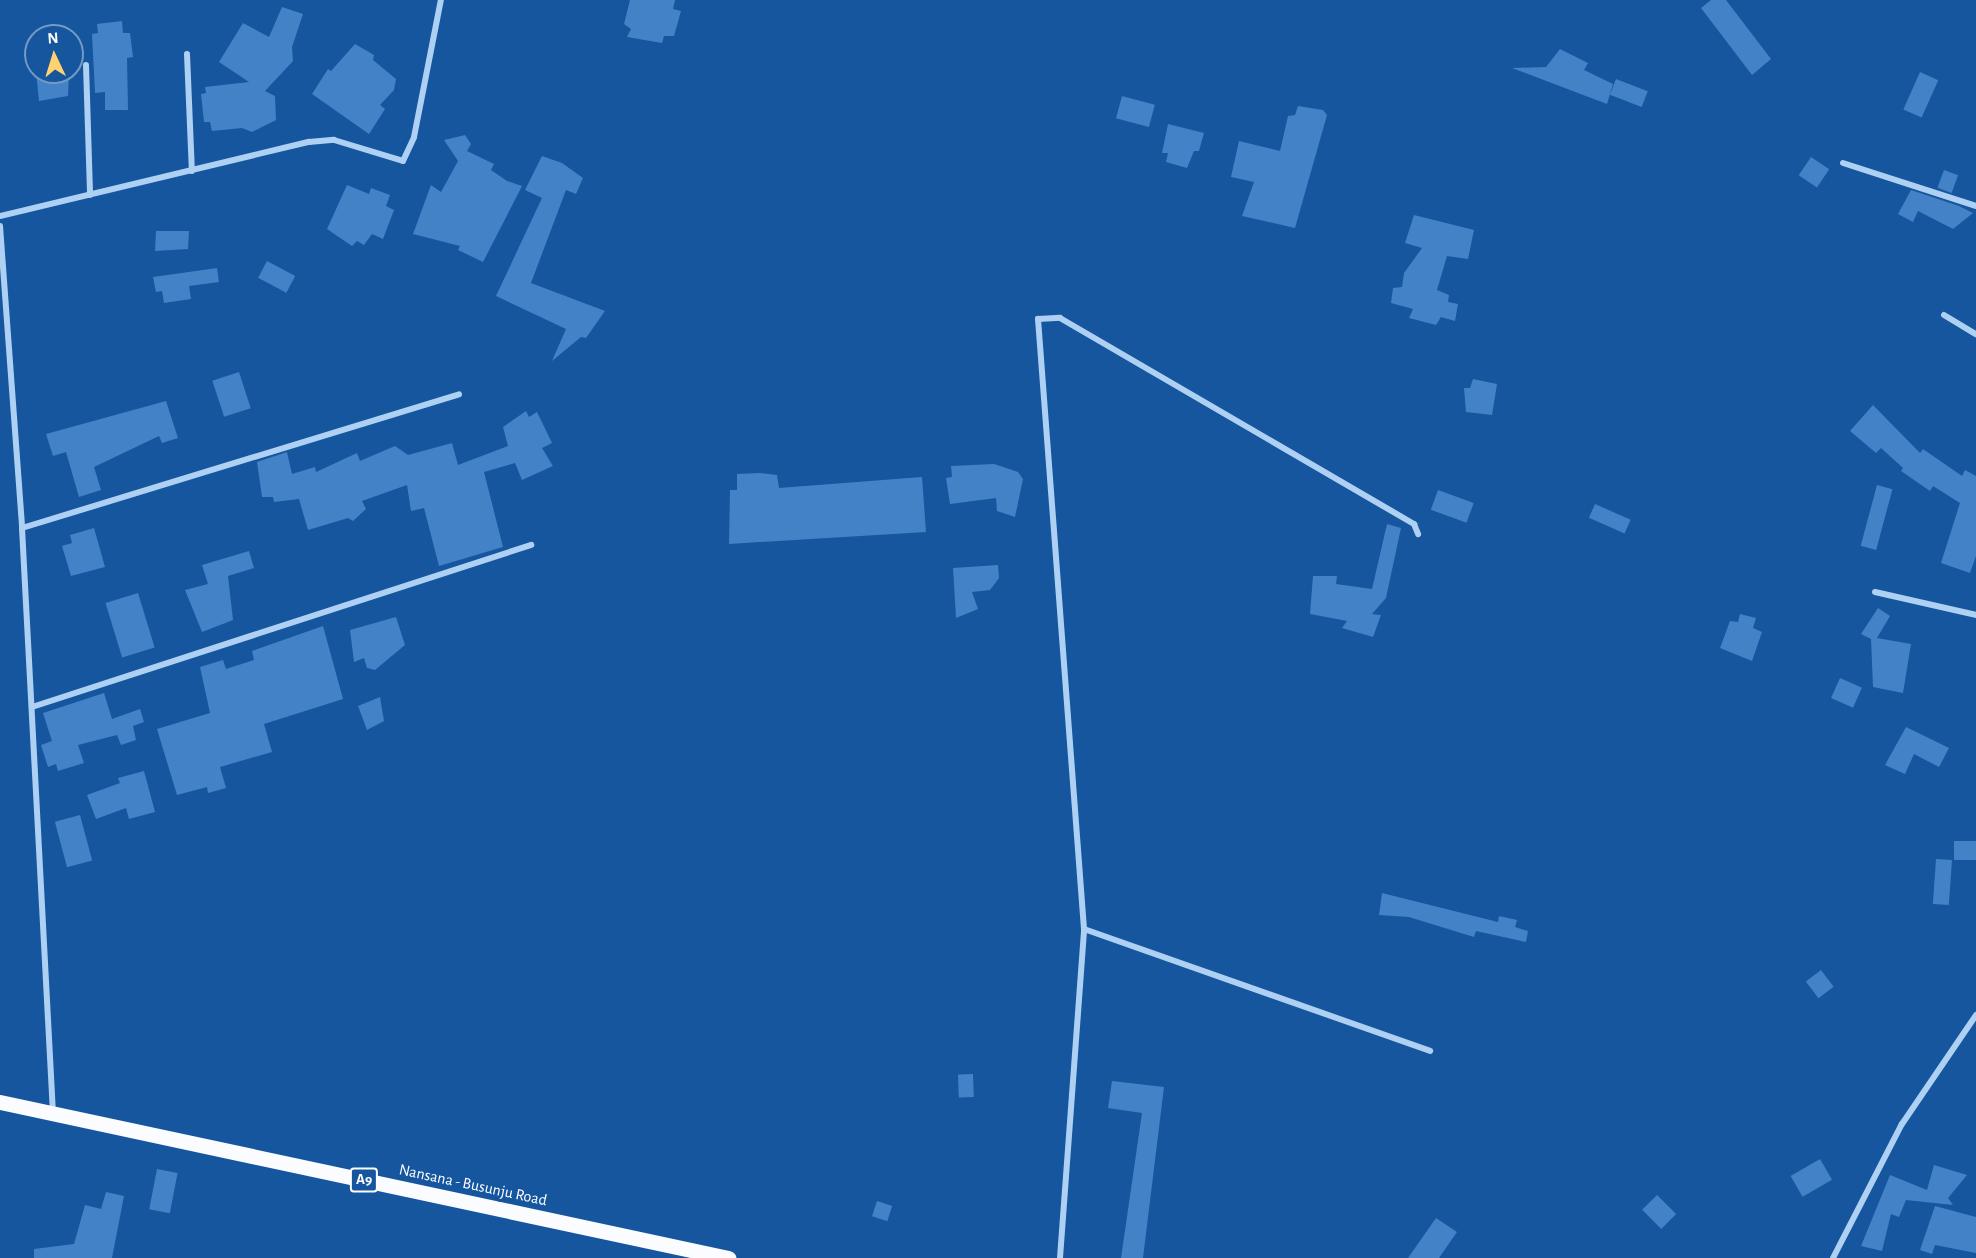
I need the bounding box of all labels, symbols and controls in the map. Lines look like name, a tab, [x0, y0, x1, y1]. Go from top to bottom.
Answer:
north arrow	[24, 24, 84, 84]
text: N	[47, 30, 59, 46]
street label: Nansana - Busunju Road	[397, 1160, 549, 1210]
road number: A9	[349, 1168, 379, 1192]

